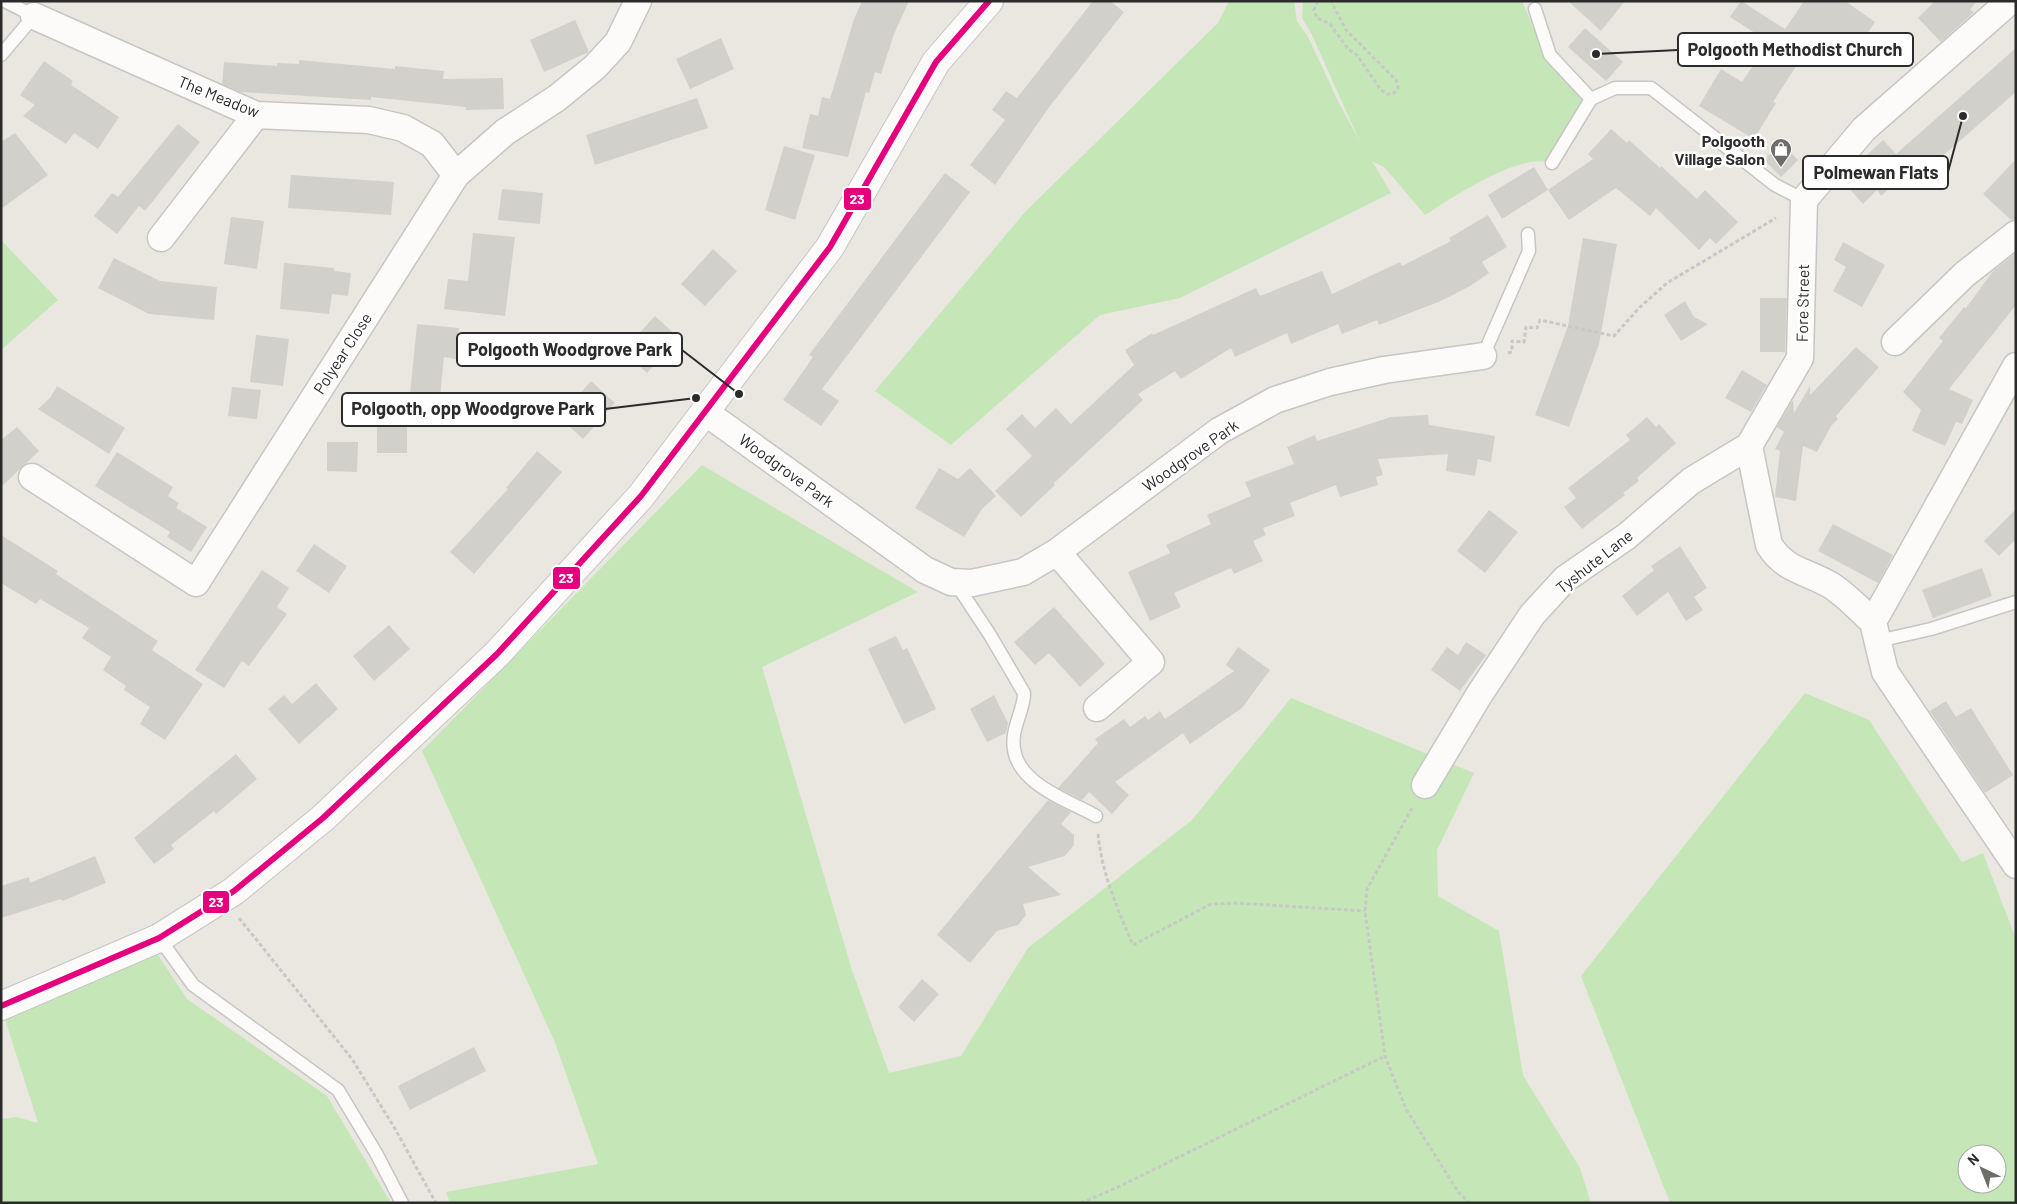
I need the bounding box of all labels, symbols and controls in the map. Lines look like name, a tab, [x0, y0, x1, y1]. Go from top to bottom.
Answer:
callout: Polgooth Methodist Church	[1678, 33, 1913, 66]
text: Polgooth Methodist Church	[1688, 38, 1902, 60]
street label: The Meadow	[176, 71, 263, 121]
place label: Polgooth Village Salon	[1674, 131, 1765, 168]
shop icon: Polgooth Village Salon	[1769, 137, 1793, 168]
callout: Polmewan Flats	[1803, 156, 1948, 189]
text: Polmewan Flats	[1813, 161, 1939, 183]
line badge: 23	[843, 187, 872, 211]
text: 23	[849, 190, 865, 207]
street label: Fore Street	[1792, 264, 1812, 342]
street label: Polyear Close	[309, 309, 375, 397]
callout: Polgooth Woodgrove Park	[457, 333, 682, 366]
text: Polgooth Woodgrove Park	[468, 338, 673, 360]
callout: Polgooth, opp Woodgrove Park	[342, 393, 605, 426]
text: Polgooth, opp Woodgrove Park	[351, 397, 595, 419]
street label: Woodgrove Park	[1138, 415, 1242, 495]
street label: Woodgrove Park	[736, 429, 838, 511]
street label: Tyshute Lane	[1552, 525, 1636, 597]
line badge: 23	[552, 566, 581, 590]
text: 23	[558, 569, 574, 586]
line badge: 23	[202, 890, 230, 914]
text: 23	[208, 893, 224, 910]
north arrow	[1957, 1144, 2007, 1194]
text: N	[1964, 1150, 1982, 1169]

